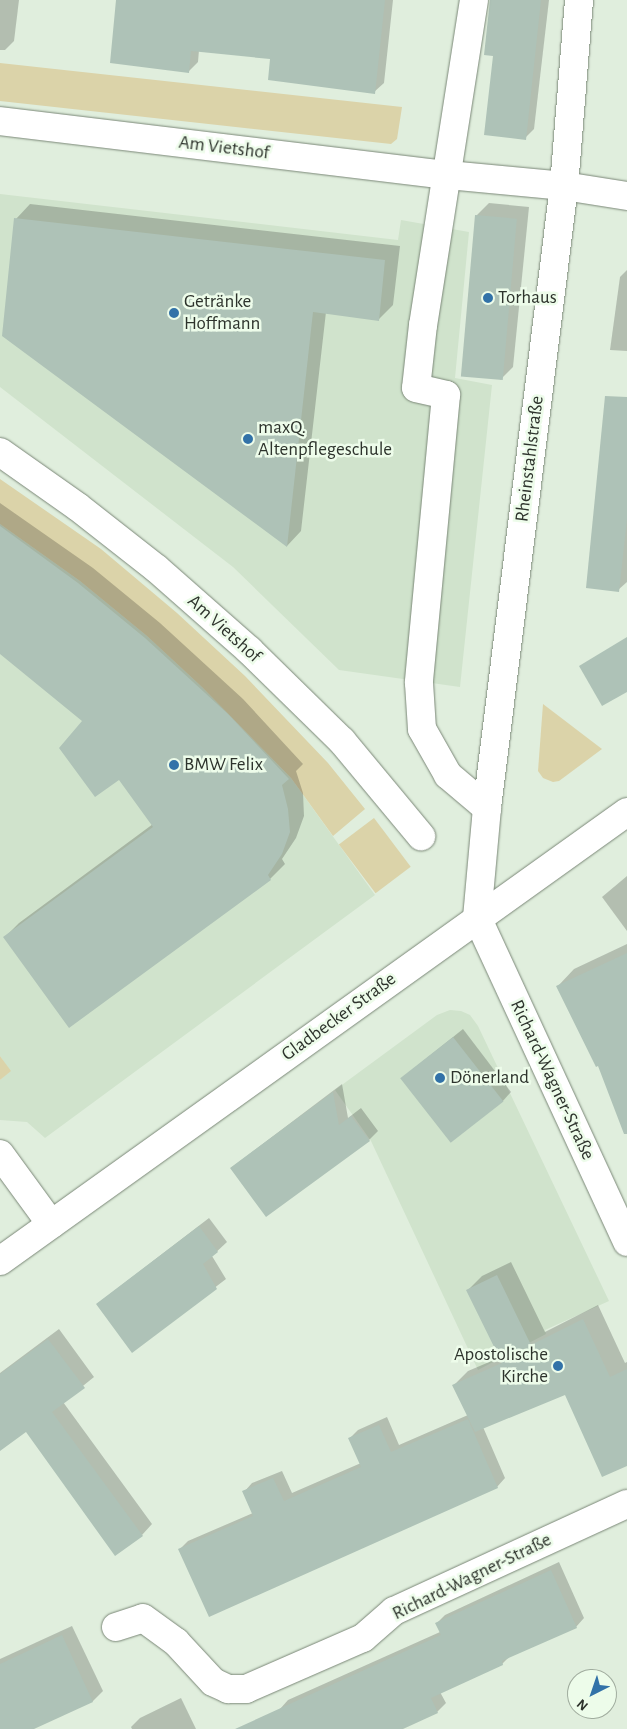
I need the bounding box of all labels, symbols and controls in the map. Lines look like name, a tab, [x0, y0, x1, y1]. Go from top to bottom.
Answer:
street label: Am Vietshof	[178, 131, 270, 165]
place label: Torhaus	[498, 287, 557, 309]
place label: Getränke Hoffmann	[184, 291, 260, 335]
marker: Torhaus	[482, 292, 494, 304]
marker: Getränke Hoffmann	[168, 307, 180, 319]
street label: Rheinstahlstraße	[511, 395, 549, 523]
place label: maxQ. Altenpflegeschule	[258, 417, 392, 461]
marker: maxQ. Altenpflegeschule	[242, 433, 254, 445]
street label: Am Vietshof	[183, 590, 265, 668]
place label: BMW Felix	[184, 754, 263, 776]
marker: BMW Felix	[168, 759, 180, 771]
street label: Gladbecker Straße	[277, 968, 401, 1066]
street label: Richard-Wagner-Straße	[505, 996, 599, 1164]
place label: Dönerland	[450, 1067, 529, 1089]
marker: Dönerland	[434, 1072, 446, 1084]
place label: Apostolische Kirche	[454, 1344, 548, 1388]
marker: Apostolische Kirche	[552, 1360, 564, 1372]
street label: Richard-Wagner-Straße	[389, 1529, 555, 1625]
north arrow	[567, 1669, 617, 1719]
text: N	[575, 1696, 591, 1713]

